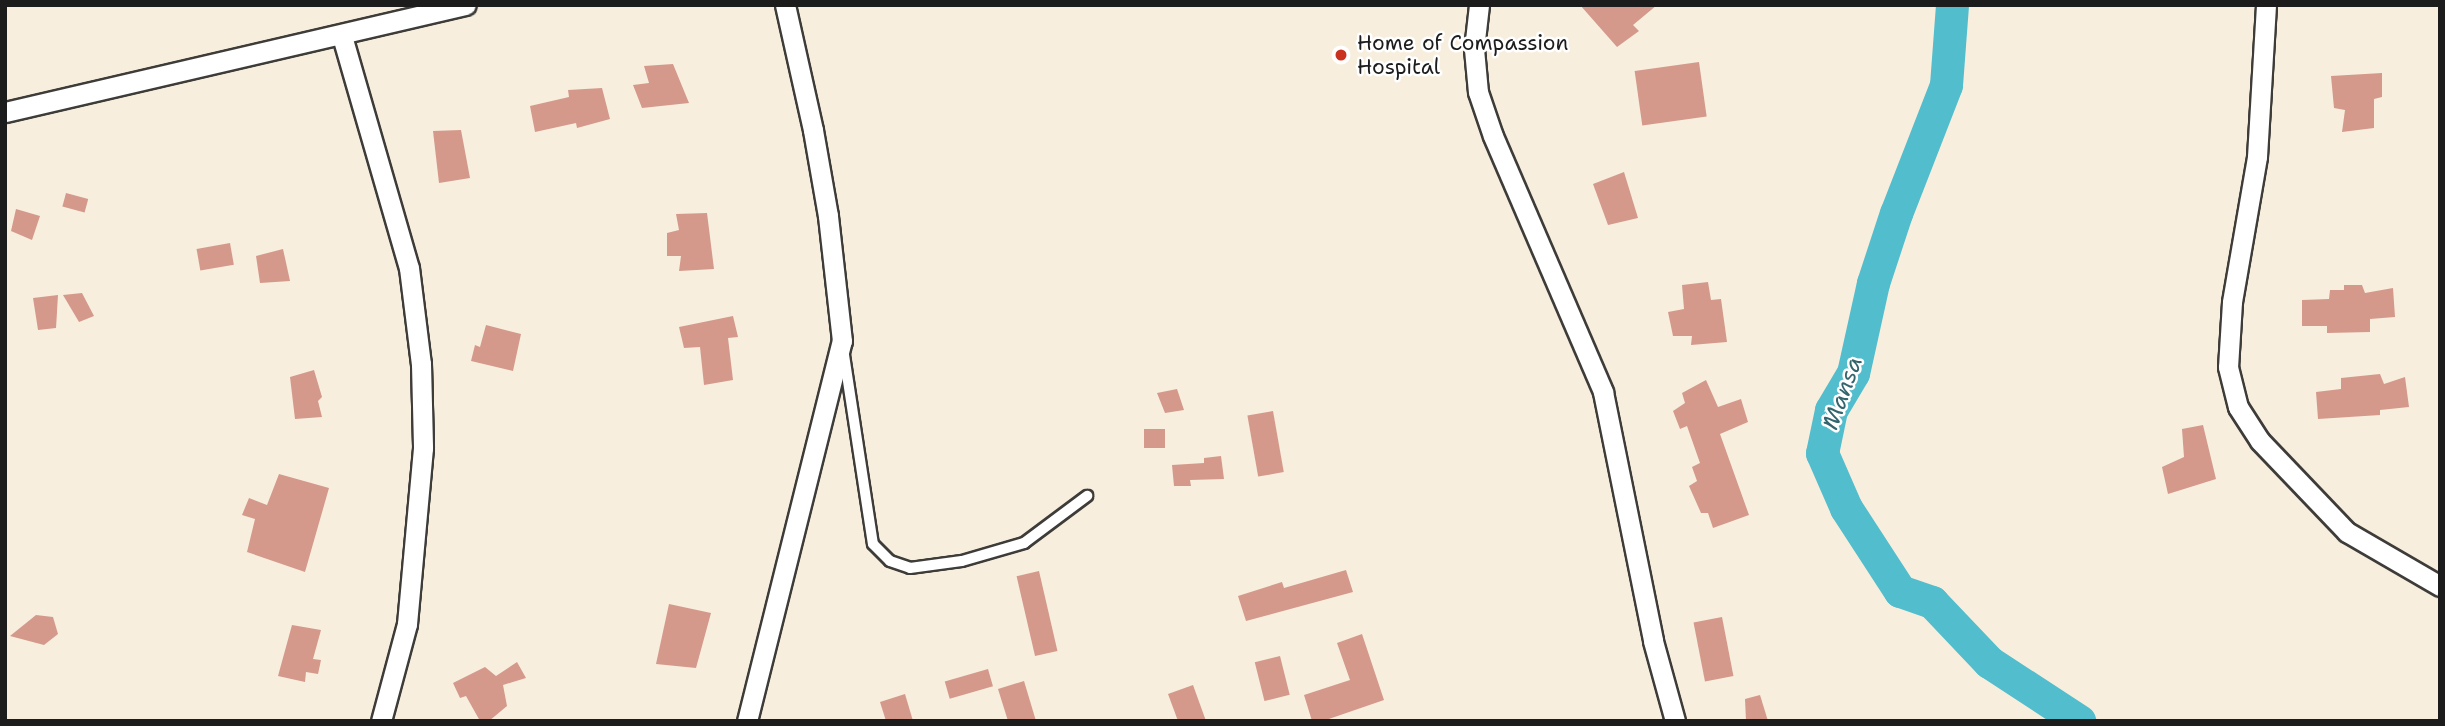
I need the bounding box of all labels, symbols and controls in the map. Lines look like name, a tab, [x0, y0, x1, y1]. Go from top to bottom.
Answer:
place label: Home of Compassion Hospital	[1357, 30, 1568, 80]
marker: Home of Compassion Hospital	[1331, 45, 1351, 65]
water label: Mansa	[1816, 353, 1868, 433]

